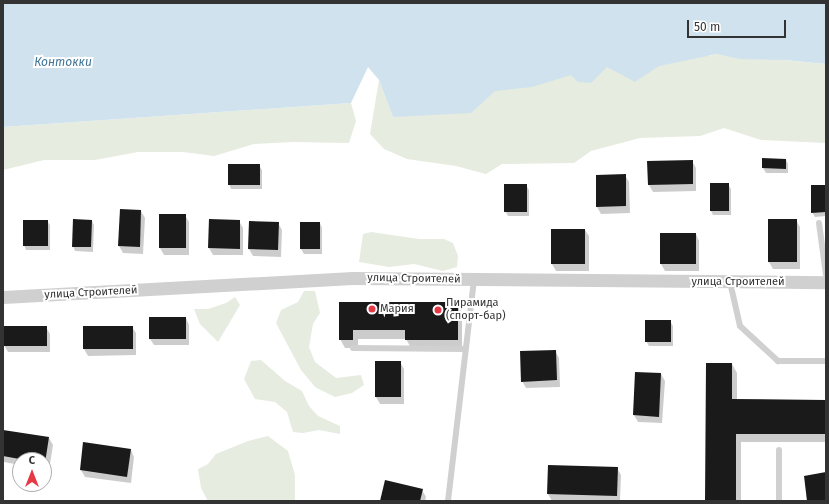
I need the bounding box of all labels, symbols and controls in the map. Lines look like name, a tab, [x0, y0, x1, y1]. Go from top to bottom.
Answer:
scale bar	[689, 12, 788, 38]
text: 50 m	[694, 20, 720, 34]
water label: Контокки	[34, 56, 92, 70]
street label: улица Строителей	[367, 272, 461, 286]
street label: улица Строителей	[691, 275, 785, 289]
street label: улица Строителей	[44, 284, 138, 302]
place label: Пирамида (спорт-бар)	[446, 297, 506, 323]
place label: Мария	[380, 302, 414, 316]
marker: Мария	[367, 304, 377, 314]
marker: Пирамида (спорт-бар)	[433, 305, 443, 315]
north arrow	[12, 452, 52, 492]
text: С	[29, 454, 35, 467]

